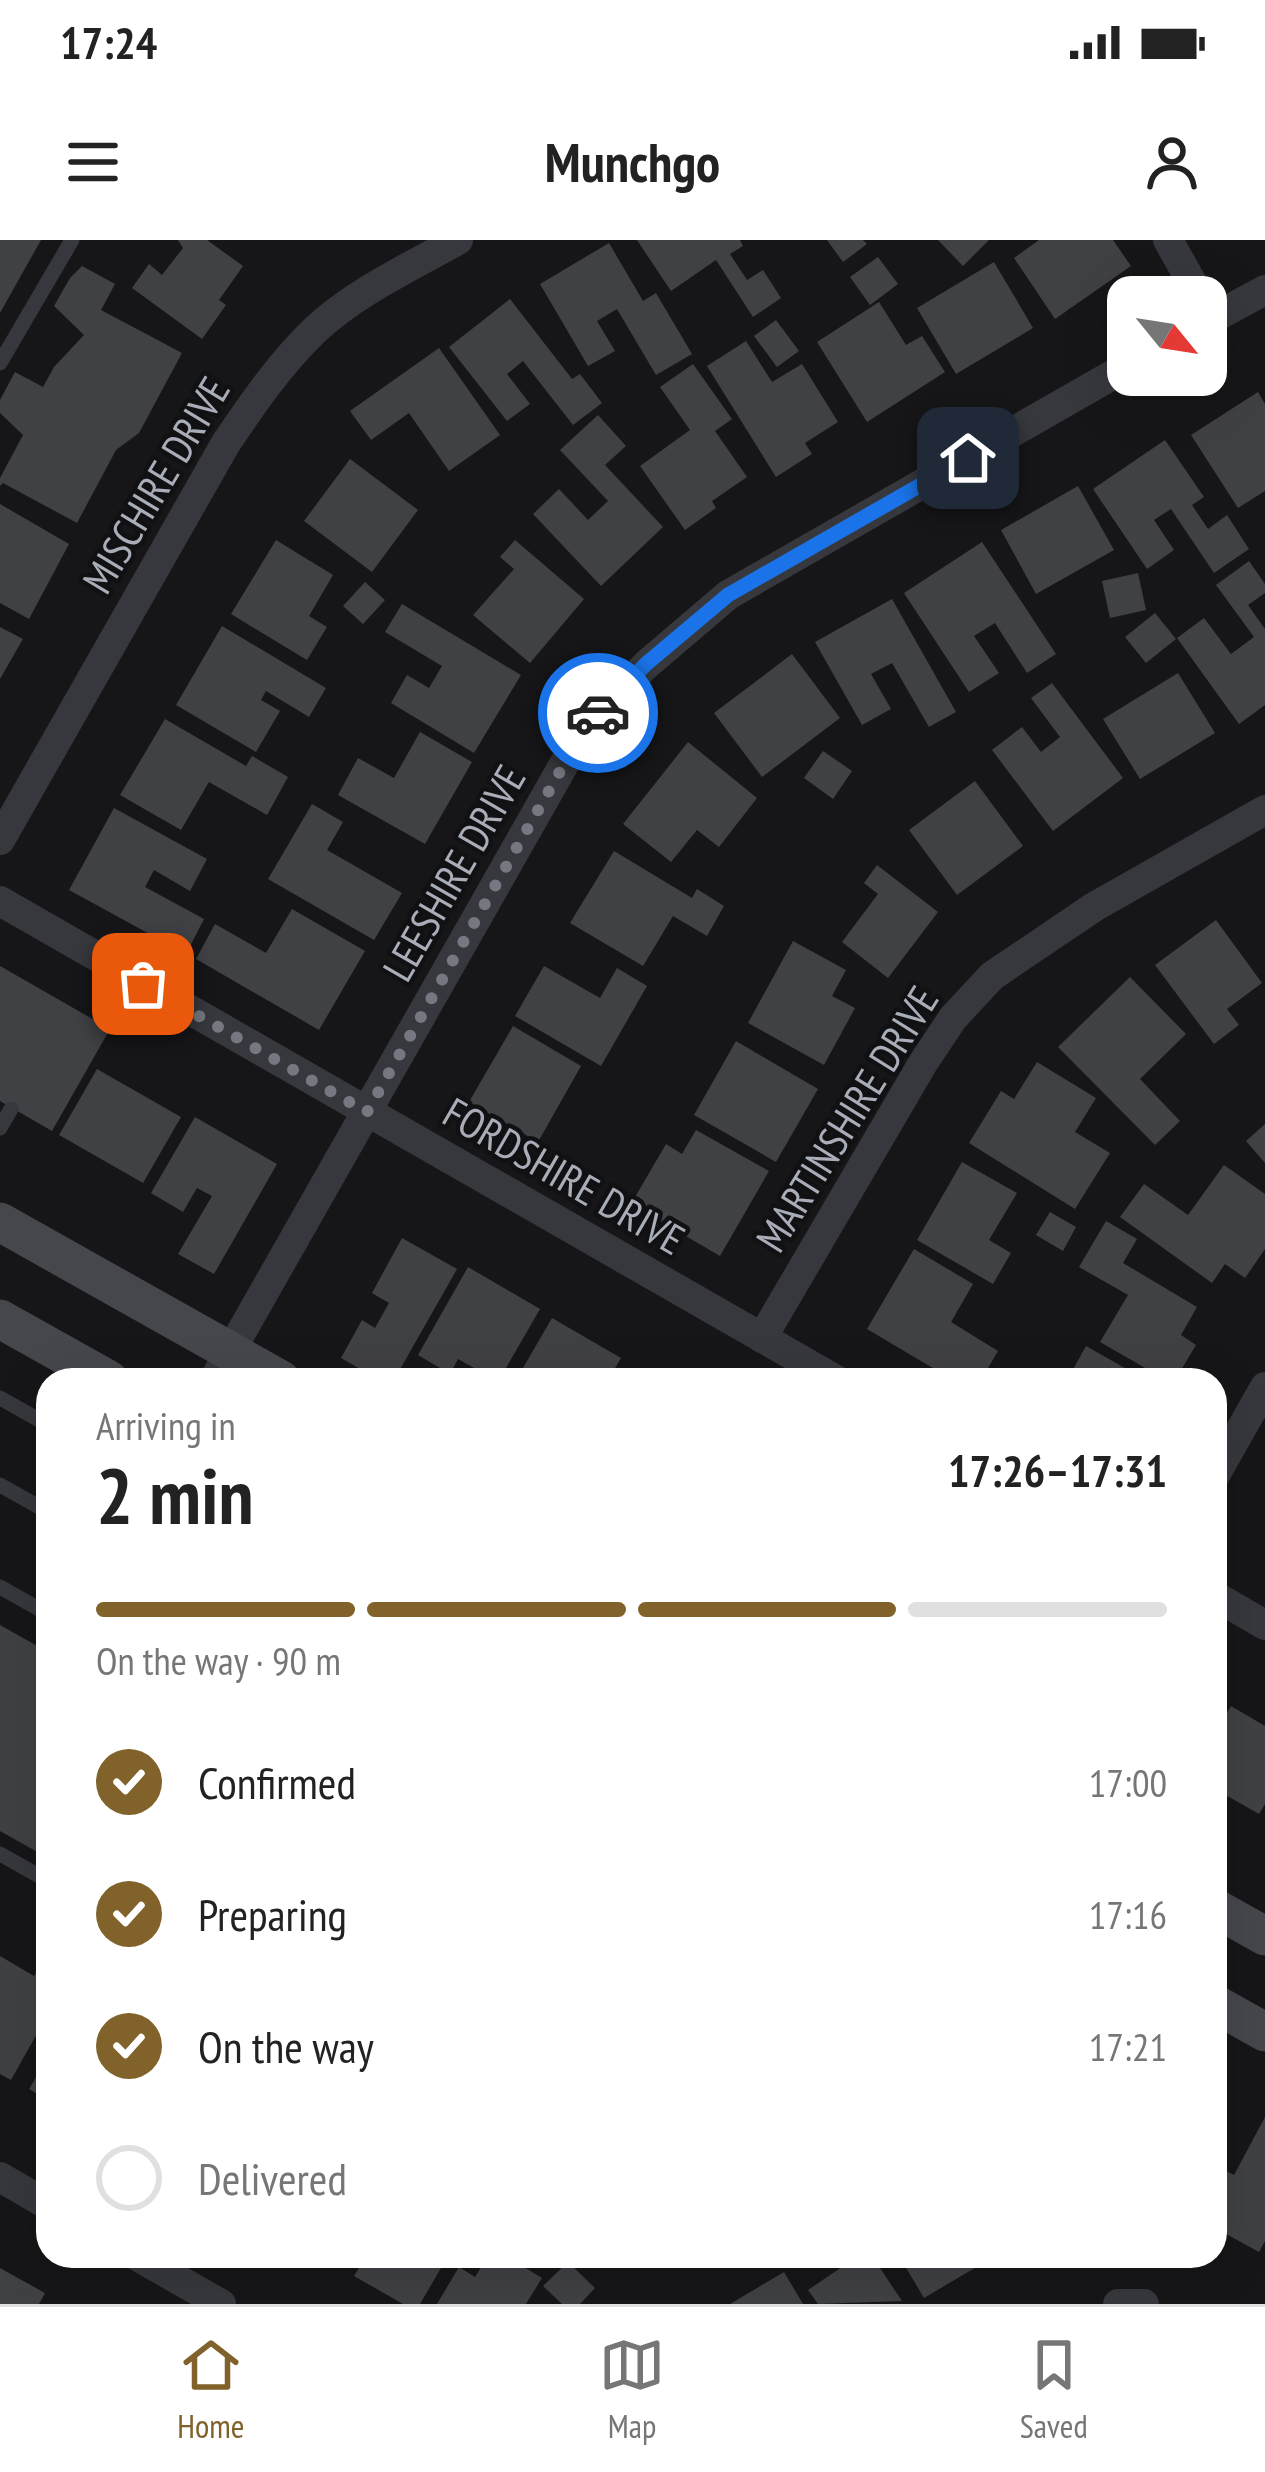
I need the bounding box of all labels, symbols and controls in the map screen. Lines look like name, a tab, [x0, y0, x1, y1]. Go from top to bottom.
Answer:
text: 17:24	[60, 13, 157, 71]
text: Munchgo	[545, 127, 720, 197]
icon: menu	[60, 129, 126, 195]
icon: person	[1139, 129, 1205, 195]
north arrow	[1107, 276, 1227, 396]
map controls	[1107, 276, 1227, 396]
street label: MISCHIRE DRIVE	[70, 367, 242, 603]
pin	[917, 407, 1019, 509]
icon: home	[935, 425, 1001, 491]
courier	[538, 653, 658, 773]
icon: car	[565, 680, 631, 746]
street label: LEESHIRE DRIVE	[370, 755, 537, 991]
pin	[92, 933, 194, 1035]
icon: bag	[110, 951, 176, 1017]
street label: MARTINSHIRE DRIVE	[743, 976, 950, 1262]
street label: FORDSHIRE DRIVE	[434, 1084, 695, 1267]
text: Arriving in	[96, 1400, 236, 1451]
text: 17:26–17:31	[948, 1441, 1167, 1499]
text: 2 min	[96, 1445, 254, 1546]
text: On the way · 90 m	[96, 1635, 341, 1686]
icon: check	[96, 1749, 162, 1815]
text: Confirmed	[198, 1753, 356, 1811]
text: 17:00	[1089, 1757, 1167, 1808]
icon: check	[96, 1881, 162, 1947]
text: Preparing	[198, 1885, 347, 1943]
text: 17:16	[1089, 1889, 1167, 1940]
icon: check	[96, 2013, 162, 2079]
text: On the way	[198, 2017, 374, 2075]
text: 17:21	[1089, 2021, 1167, 2072]
text: Delivered	[198, 2149, 347, 2207]
tab: Home	[177, 2332, 244, 2447]
tab: Map	[599, 2332, 665, 2447]
tab: Saved	[1020, 2332, 1088, 2447]

